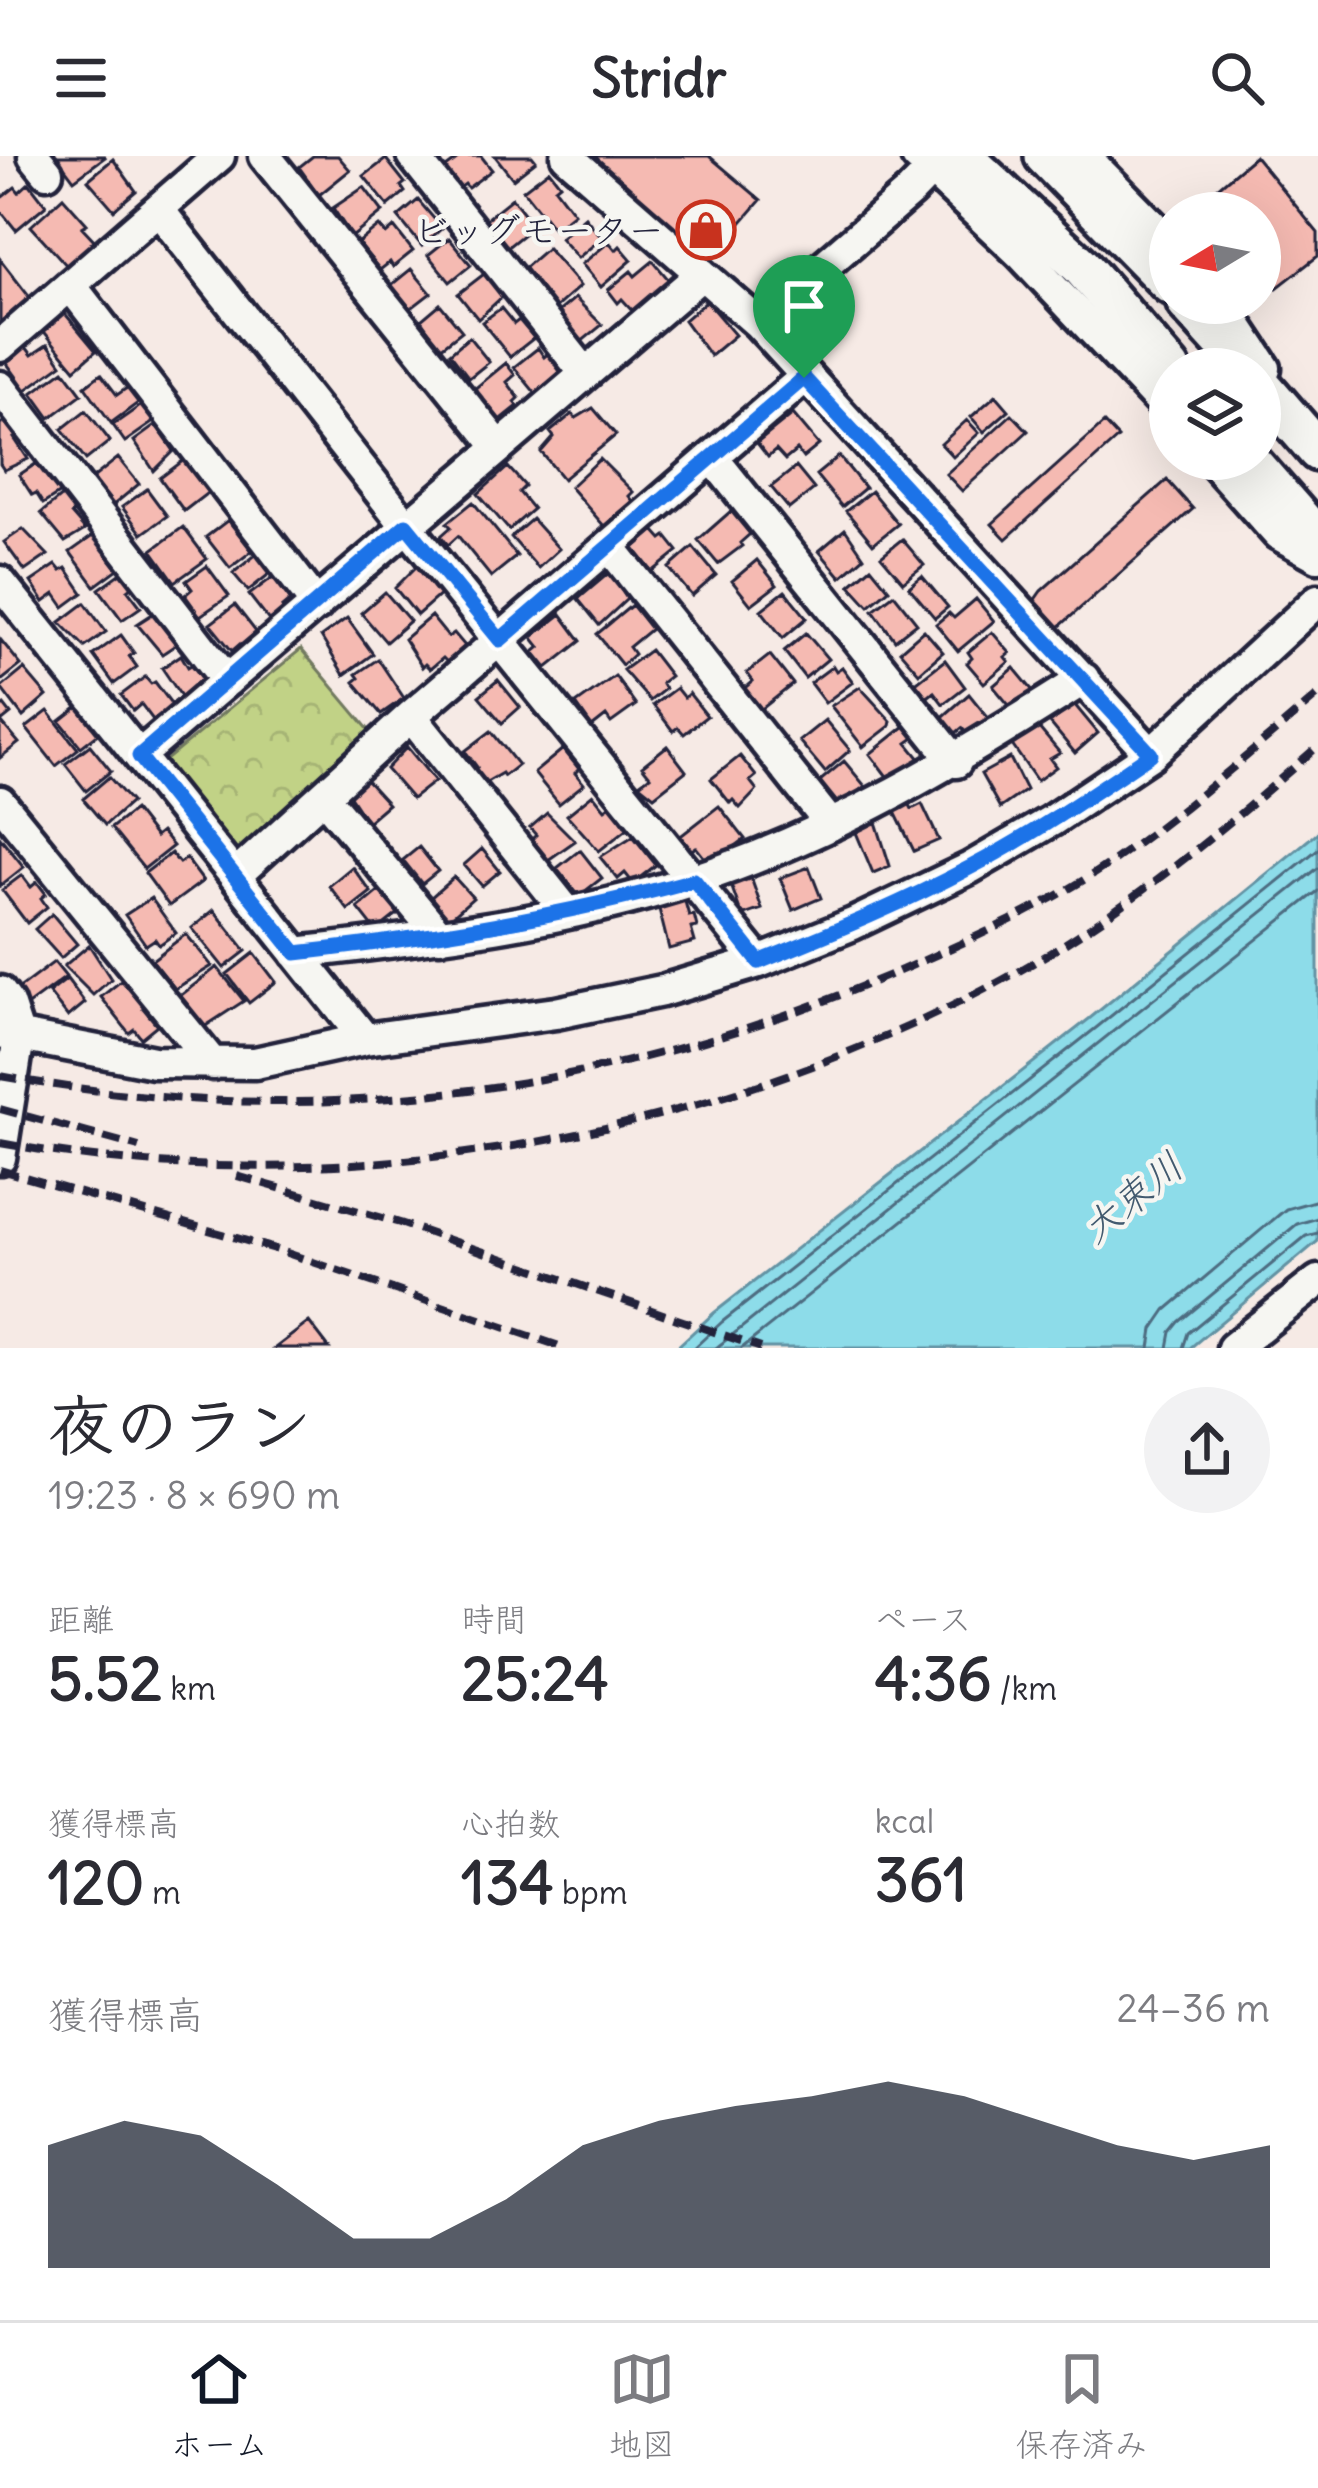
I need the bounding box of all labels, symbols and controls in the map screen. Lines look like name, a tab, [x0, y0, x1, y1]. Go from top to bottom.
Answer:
text: Stridr	[591, 44, 727, 112]
icon: menu	[48, 45, 114, 111]
icon: search	[1204, 45, 1270, 111]
north arrow	[1149, 192, 1281, 324]
map controls	[1149, 192, 1281, 480]
shop icon: ビッグモーター	[675, 199, 737, 261]
place label: ビッグモーター	[413, 208, 664, 253]
pin	[753, 255, 855, 378]
icon: arrive	[771, 273, 837, 339]
button: layers	[1149, 348, 1281, 480]
water label: 大束川	[1071, 1142, 1193, 1253]
text: 夜のラン	[48, 1384, 312, 1467]
button: share	[1144, 1387, 1270, 1513]
text: 19:23 · 8 × 690 m	[48, 1471, 340, 1520]
text: 距離	[48, 1598, 114, 1640]
text: 時間	[461, 1598, 527, 1640]
text: ペース	[875, 1598, 972, 1640]
text: 5.52	[48, 1641, 162, 1716]
text: 25:24	[461, 1641, 609, 1716]
text: 4:36	[875, 1641, 992, 1716]
text: km	[162, 1667, 216, 1709]
text: /km	[992, 1667, 1057, 1709]
text: kcal	[875, 1800, 934, 1842]
text: 獲得標高	[48, 1802, 180, 1844]
text: 心拍数	[461, 1802, 560, 1844]
text: 361	[875, 1842, 967, 1917]
text: 120	[48, 1845, 144, 1920]
text: 134	[461, 1845, 554, 1920]
text: m	[144, 1871, 181, 1913]
text: bpm	[554, 1871, 628, 1913]
text: 24–36 m	[1116, 1984, 1270, 2033]
text: 獲得標高	[48, 1991, 204, 2040]
tab: ホーム	[170, 2346, 268, 2466]
tab: 地図	[609, 2346, 675, 2466]
tab: 保存済み	[1016, 2346, 1148, 2466]

